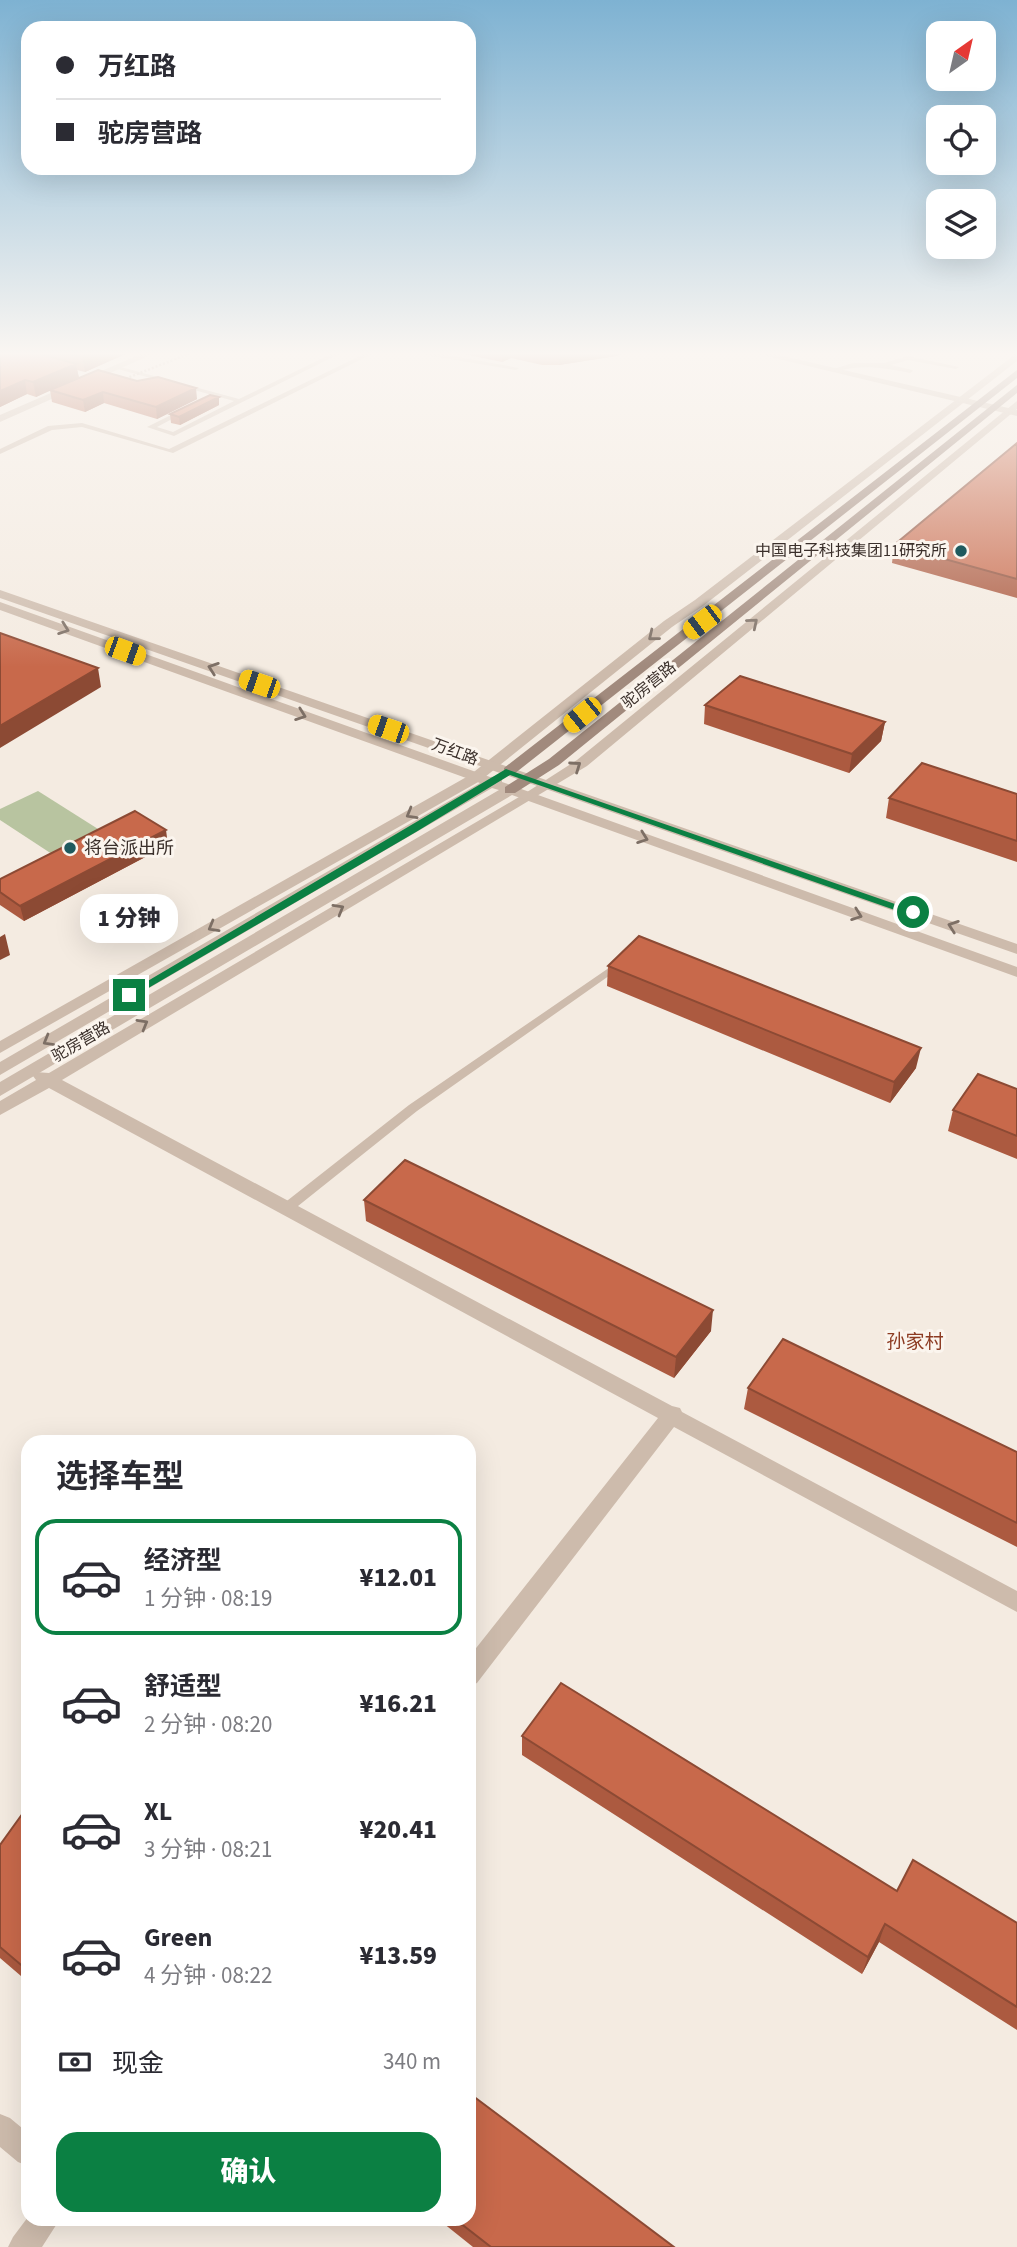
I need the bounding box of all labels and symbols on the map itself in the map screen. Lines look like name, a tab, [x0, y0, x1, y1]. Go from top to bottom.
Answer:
north arrow	[926, 21, 996, 91]
place label: 中国电子科技集团11研究所	[755, 540, 947, 562]
marker: 中国电子科技集团11研究所	[953, 543, 969, 559]
car	[679, 601, 726, 643]
one-way arrow	[744, 619, 757, 631]
one-way arrow	[58, 621, 70, 635]
one-way arrow	[648, 628, 660, 641]
car	[102, 634, 149, 668]
street label: 驼房营路	[617, 656, 681, 714]
one-way arrow	[207, 662, 220, 676]
car	[236, 667, 283, 701]
car	[560, 694, 605, 736]
one-way arrow	[295, 707, 307, 721]
car	[365, 712, 412, 746]
street label: 万红路	[429, 733, 481, 771]
one-way arrow	[568, 762, 581, 774]
one-way arrow	[405, 806, 418, 819]
one-way arrow	[637, 830, 649, 844]
place label: 将台派出所	[84, 836, 174, 861]
marker: 将台派出所	[62, 840, 78, 856]
callout: 1 分钟	[80, 894, 178, 942]
route start	[897, 896, 929, 928]
one-way arrow	[332, 904, 345, 917]
one-way arrow	[851, 907, 863, 921]
one-way arrow	[207, 919, 220, 932]
one-way arrow	[947, 920, 959, 934]
route end	[113, 979, 145, 1011]
street label: 驼房营路	[48, 1016, 114, 1068]
one-way arrow	[136, 1019, 149, 1032]
one-way arrow	[43, 1033, 56, 1046]
district label: 孙家村	[886, 1329, 944, 1356]

